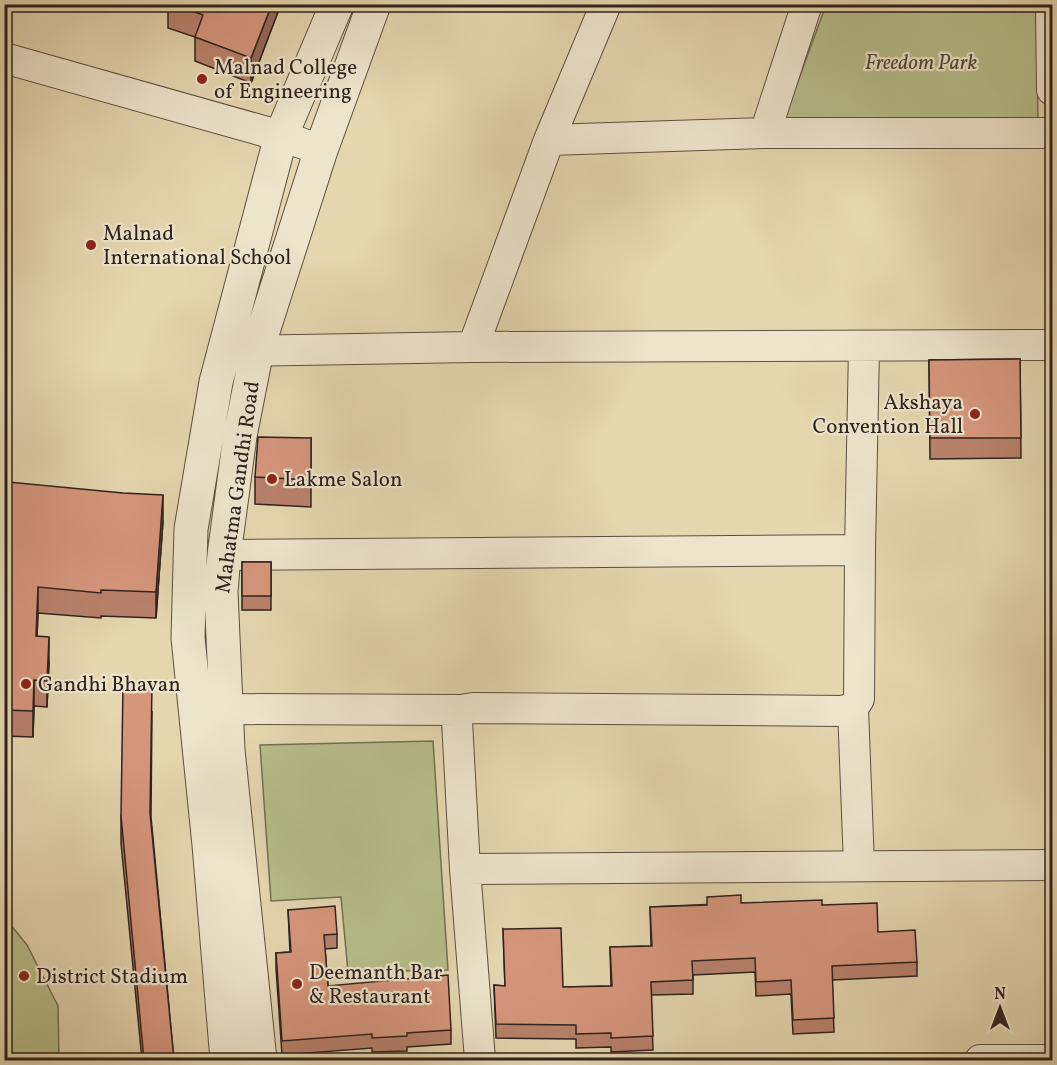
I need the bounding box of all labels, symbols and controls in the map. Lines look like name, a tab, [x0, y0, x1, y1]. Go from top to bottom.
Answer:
park label: Freedom Park	[865, 49, 978, 78]
place label: Malnad College of Engineering	[214, 54, 357, 107]
marker: Malnad College of Engineering	[195, 72, 209, 86]
place label: Malnad International School	[103, 220, 291, 273]
marker: Malnad International School	[84, 238, 98, 252]
street label: Mahatma Gandhi Road	[209, 379, 268, 595]
place label: Akshaya Convention Hall	[813, 389, 963, 442]
marker: Akshaya Convention Hall	[968, 407, 982, 421]
place label: Lakme Salon	[284, 466, 402, 495]
marker: Lakme Salon	[265, 472, 279, 486]
place label: Gandhi Bhavan	[38, 671, 181, 700]
marker: Gandhi Bhavan	[19, 677, 33, 691]
place label: Deemanth Bar & Restaurant	[309, 959, 442, 1012]
place label: District Stadium	[36, 963, 188, 992]
marker: District Stadium	[17, 969, 31, 983]
marker: Deemanth Bar & Restaurant	[290, 977, 304, 991]
north arrow	[970, 978, 1030, 1038]
text: N	[994, 984, 1006, 1006]

